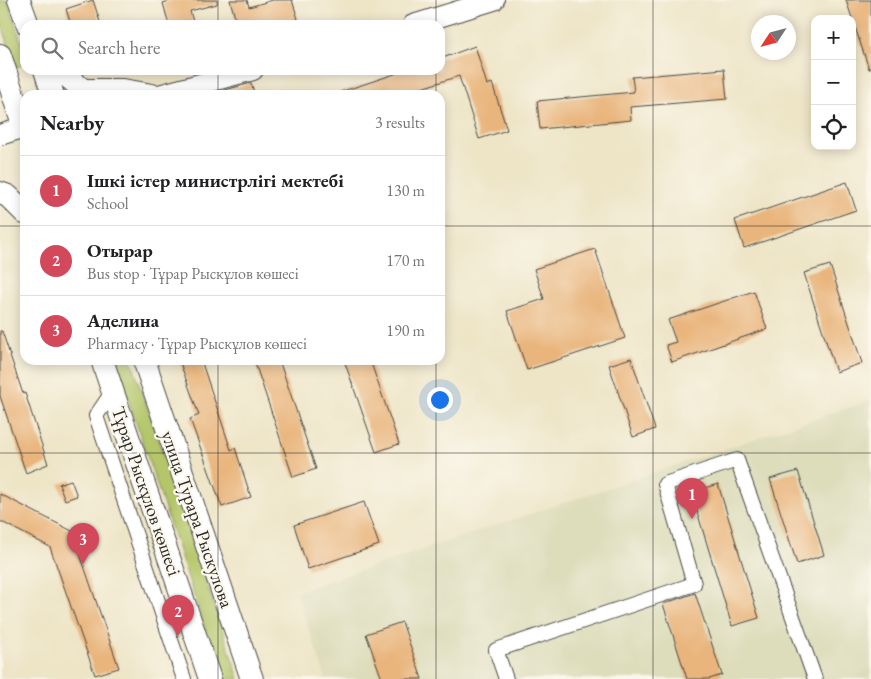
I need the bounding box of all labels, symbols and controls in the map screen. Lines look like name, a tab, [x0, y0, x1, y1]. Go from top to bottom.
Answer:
north arrow	[751, 15, 796, 60]
map controls	[811, 15, 856, 150]
button: +	[811, 15, 856, 60]
search box	[20, 20, 445, 75]
icon: search	[38, 34, 66, 62]
text: Search here	[78, 35, 160, 60]
button: −	[811, 60, 856, 105]
button: locate	[811, 105, 856, 150]
text: Nearby	[40, 109, 104, 136]
text: 3 results	[375, 112, 425, 133]
text: Ішкі істер министрлігі мектебі	[87, 168, 344, 193]
text: 1	[52, 180, 60, 201]
text: 130 m	[386, 180, 425, 201]
text: School	[87, 193, 129, 214]
text: Отырар	[87, 238, 153, 263]
text: 2	[52, 250, 60, 271]
text: 170 m	[386, 250, 425, 271]
text: Bus stop · Тұрар Рыскұлов көшесі	[87, 263, 299, 284]
text: Аделина	[87, 308, 159, 333]
text: 3	[52, 320, 60, 341]
text: 190 m	[386, 320, 425, 341]
text: Pharmacy · Тұрар Рыскұлов көшесі	[87, 333, 307, 354]
your location	[427, 387, 453, 413]
street label: Тұрар Рыскұлов көшесі	[106, 403, 187, 580]
street label: улица Турара Рыскулова	[155, 427, 240, 612]
pin: 1	[676, 478, 708, 519]
pin: 3	[67, 523, 99, 564]
pin: 2	[162, 595, 194, 636]

